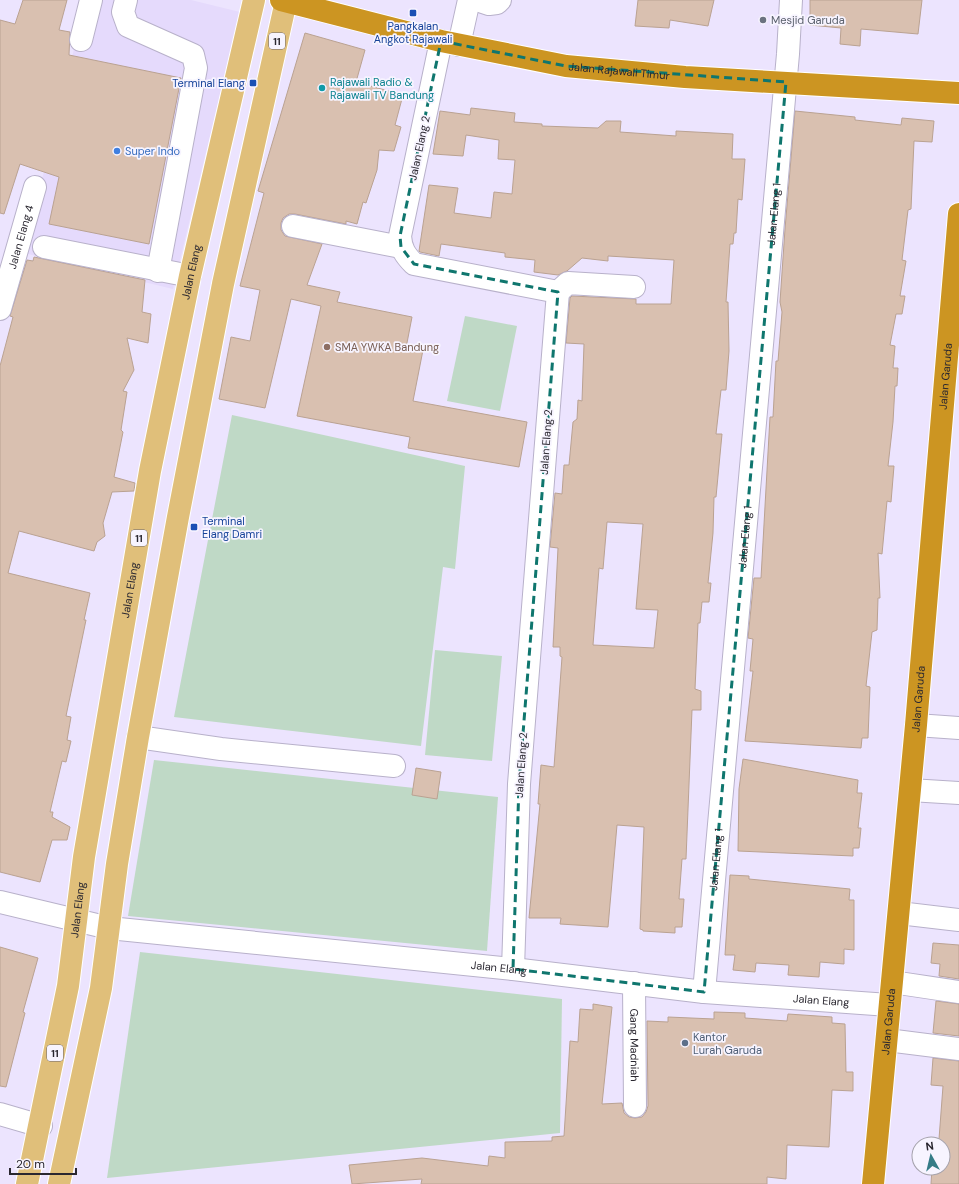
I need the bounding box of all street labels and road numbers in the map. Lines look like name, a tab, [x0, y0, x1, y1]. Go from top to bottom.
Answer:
road number: 11	[269, 33, 285, 49]
street label: Jalan Rajawali Timur	[568, 59, 670, 83]
street label: Jalan Elang 2	[405, 114, 433, 182]
street label: Jalan Elang 1	[764, 182, 783, 246]
street label: Jalan Elang 4	[5, 203, 37, 271]
street label: Jalan Elang	[178, 243, 204, 301]
street label: Jalan Garuda	[936, 342, 955, 410]
street label: Jalan Elang 2	[537, 409, 555, 475]
street label: Jalan Elang 1	[735, 505, 755, 569]
road number: 11	[131, 530, 147, 546]
street label: Jalan Elang	[118, 561, 141, 619]
street label: Jalan Garuda	[908, 665, 928, 733]
street label: Jalan Elang 2	[512, 732, 530, 798]
street label: Jalan Elang 1	[706, 828, 726, 891]
street label: Jalan Elang	[67, 881, 88, 939]
street label: Jalan Elang	[470, 958, 528, 978]
street label: Jalan Garuda	[878, 988, 898, 1056]
street label: Jalan Elang	[793, 991, 850, 1009]
street label: Gang Madniah	[627, 1008, 642, 1082]
road number: 11	[47, 1045, 63, 1061]

